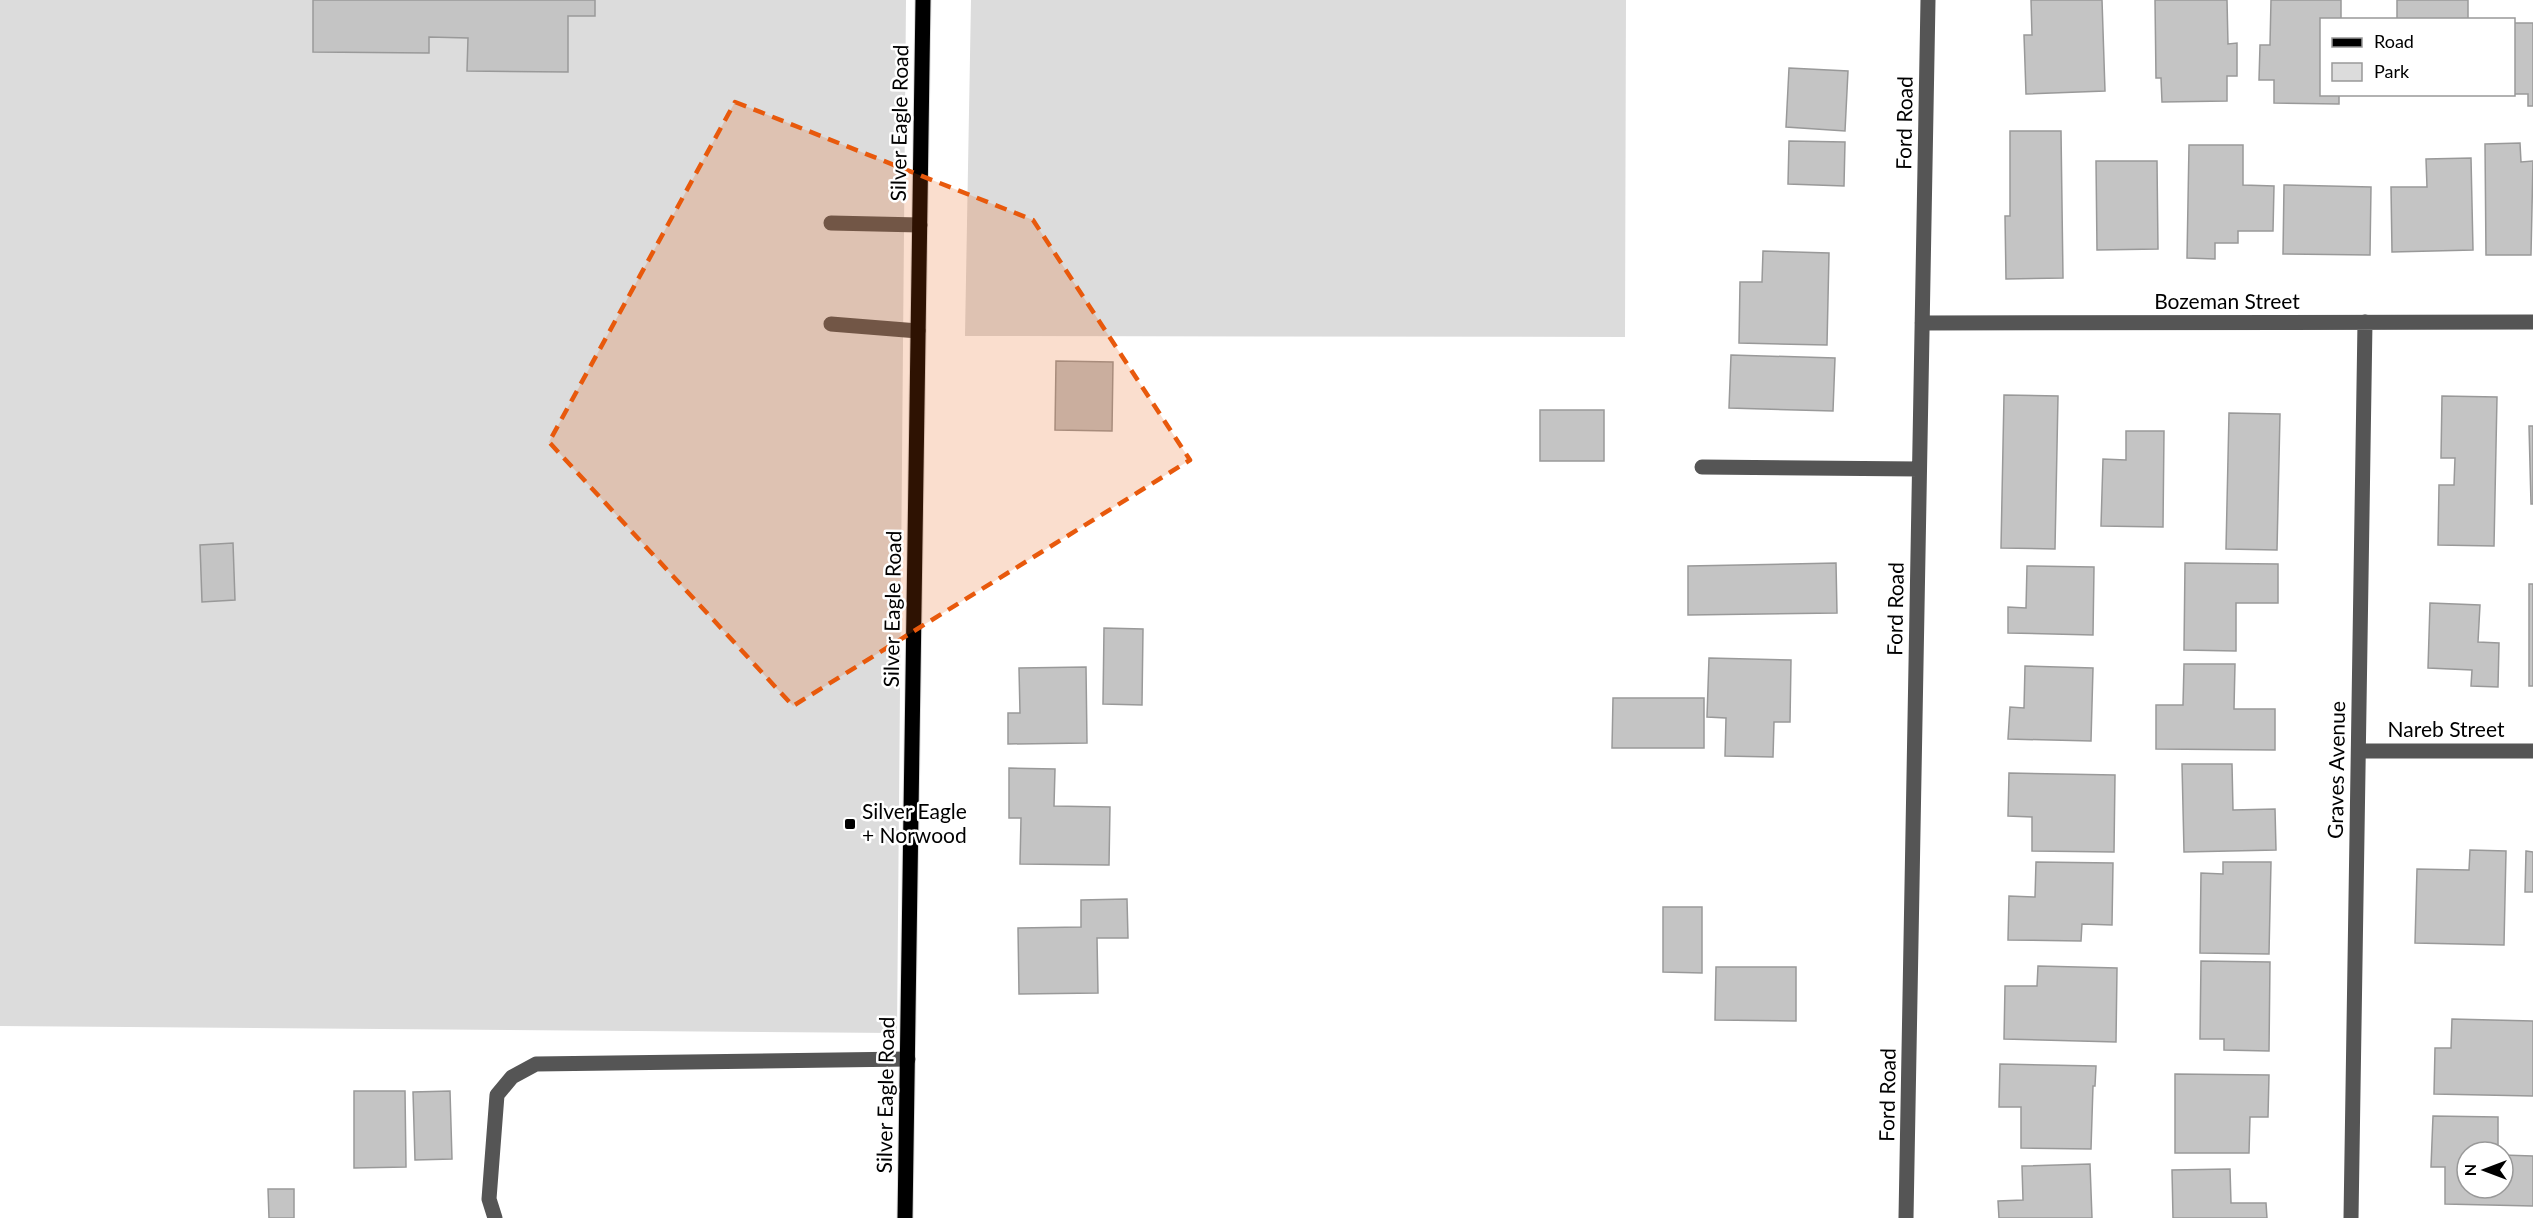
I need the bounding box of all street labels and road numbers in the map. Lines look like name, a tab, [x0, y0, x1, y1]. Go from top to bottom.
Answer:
street label: Silver Eagle Road	[885, 44, 912, 202]
street label: Ford Road	[1890, 76, 1917, 170]
street label: Bozeman Street	[2154, 288, 2300, 313]
street label: Silver Eagle Road	[878, 530, 905, 688]
street label: Ford Road	[1881, 562, 1908, 656]
street label: Graves Avenue	[2322, 701, 2349, 839]
street label: Nareb Street	[2388, 716, 2505, 741]
street label: Silver Eagle Road	[871, 1016, 898, 1174]
street label: Ford Road	[1873, 1048, 1900, 1142]

